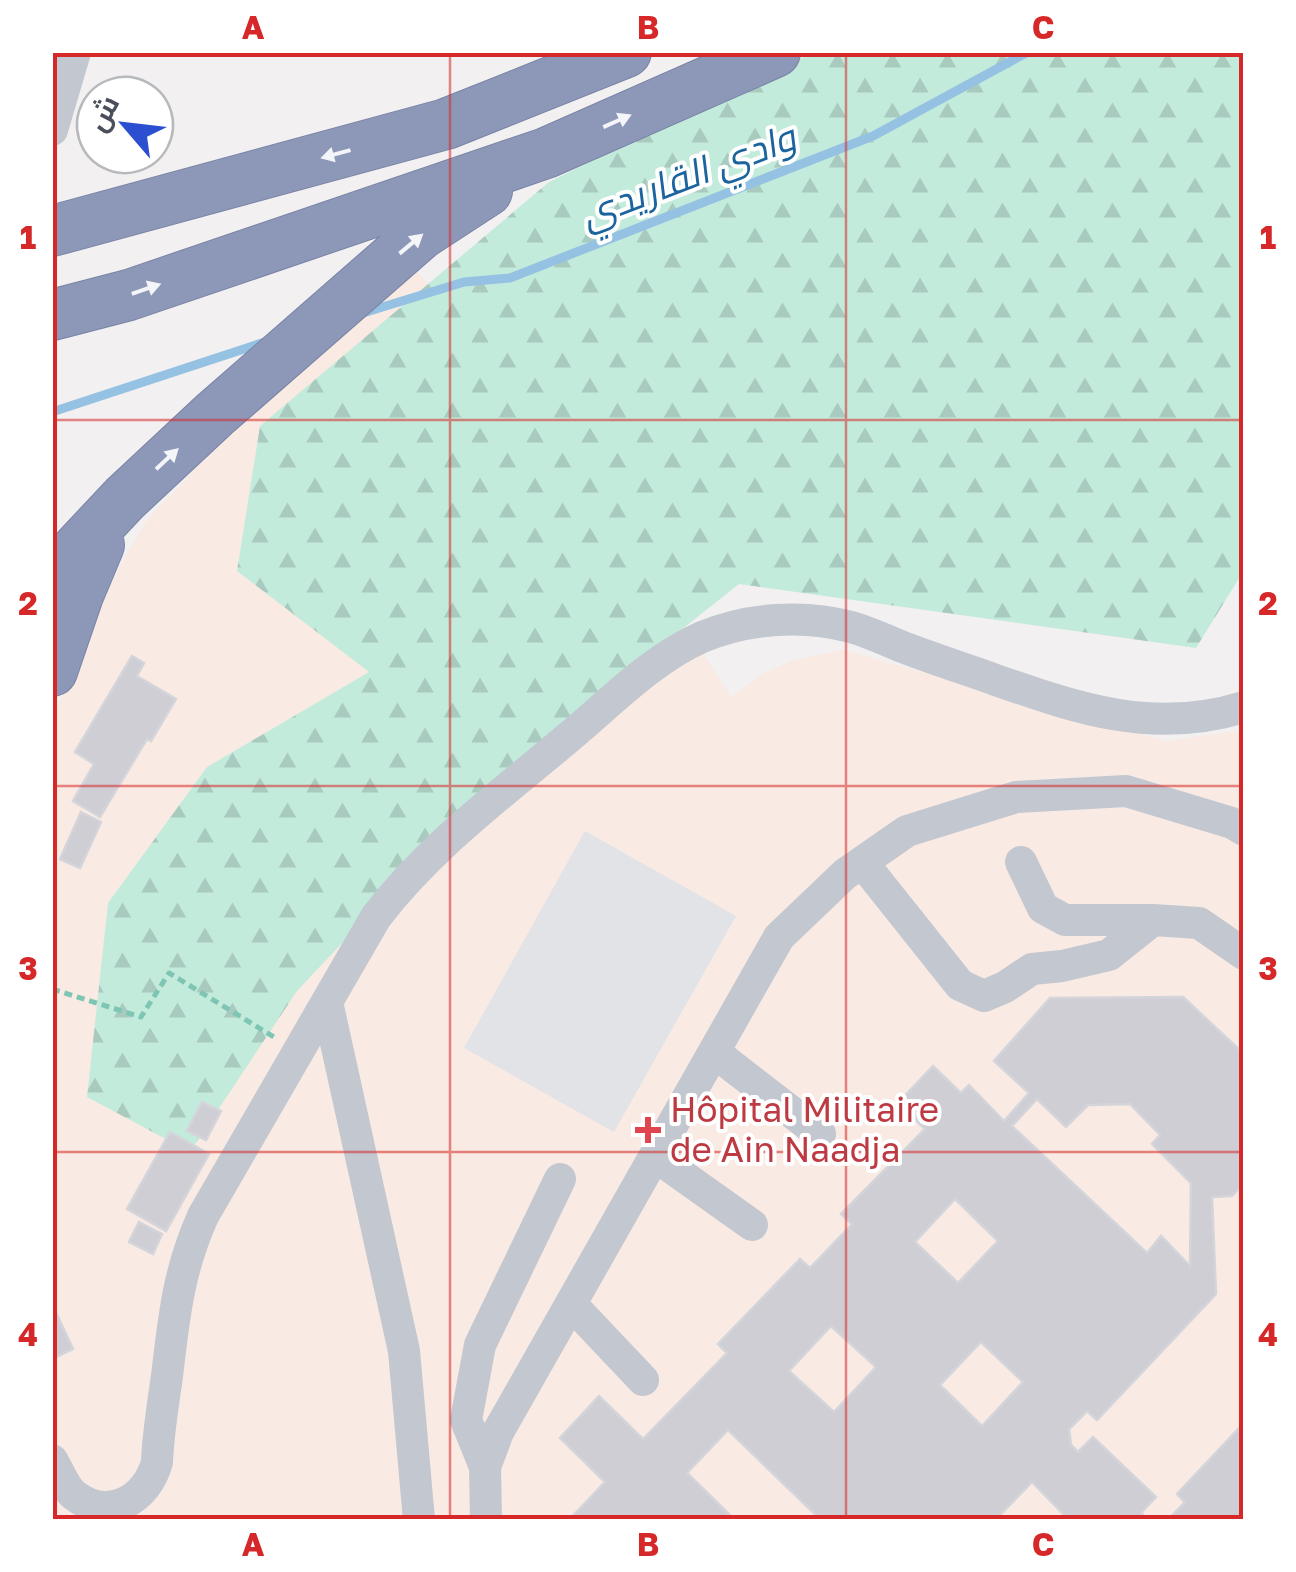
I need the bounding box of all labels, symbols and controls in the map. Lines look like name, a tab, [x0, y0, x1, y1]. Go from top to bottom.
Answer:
text: A	[242, 8, 265, 46]
text: B	[637, 8, 659, 46]
text: C	[1032, 8, 1054, 46]
north arrow	[75, 75, 175, 175]
text: ش	[79, 89, 126, 137]
water label: وادي القاريدي	[574, 112, 807, 245]
one-way arrow	[602, 113, 632, 129]
one-way arrow	[321, 147, 352, 163]
text: 1	[20, 218, 36, 256]
text: 1	[1260, 218, 1276, 256]
one-way arrow	[398, 234, 423, 255]
one-way arrow	[132, 280, 162, 295]
one-way arrow	[155, 448, 179, 471]
text: 2	[18, 584, 38, 622]
text: 2	[1258, 584, 1278, 622]
text: 3	[18, 949, 38, 987]
text: 3	[1258, 949, 1278, 987]
place label: Hôpital Militaire de Ain Naadja	[670, 1088, 939, 1170]
marker: Hôpital Militaire de Ain Naadja	[635, 1117, 661, 1143]
text: 4	[18, 1315, 38, 1353]
text: 4	[1258, 1315, 1278, 1353]
text: A	[242, 1525, 265, 1563]
text: B	[637, 1525, 659, 1563]
text: C	[1032, 1525, 1054, 1563]

